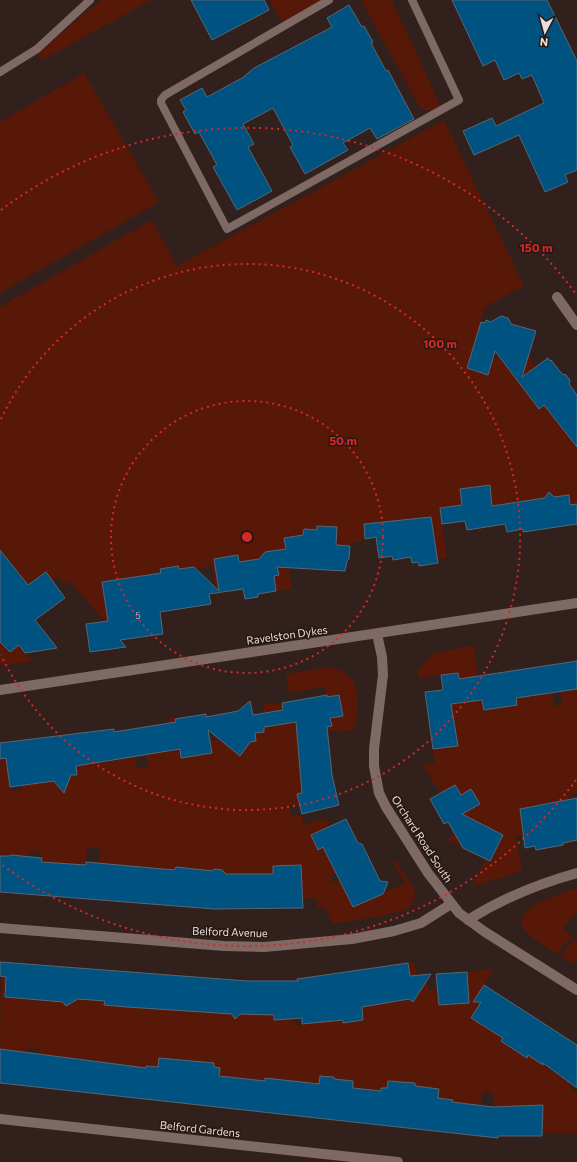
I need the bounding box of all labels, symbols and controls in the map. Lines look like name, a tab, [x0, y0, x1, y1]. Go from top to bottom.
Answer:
north arrow	[525, 12, 565, 52]
text: N	[539, 36, 549, 49]
text: 150 m	[519, 240, 553, 254]
text: 100 m	[423, 336, 457, 350]
text: 50 m	[329, 433, 357, 447]
centre of rings	[240, 530, 254, 544]
house number: 5	[135, 610, 141, 621]
street label: Ravelston Dykes	[246, 622, 328, 647]
street label: Orchard Road South	[389, 793, 455, 885]
street label: Belford Avenue	[192, 924, 268, 939]
street label: Belford Gardens	[159, 1118, 241, 1139]

